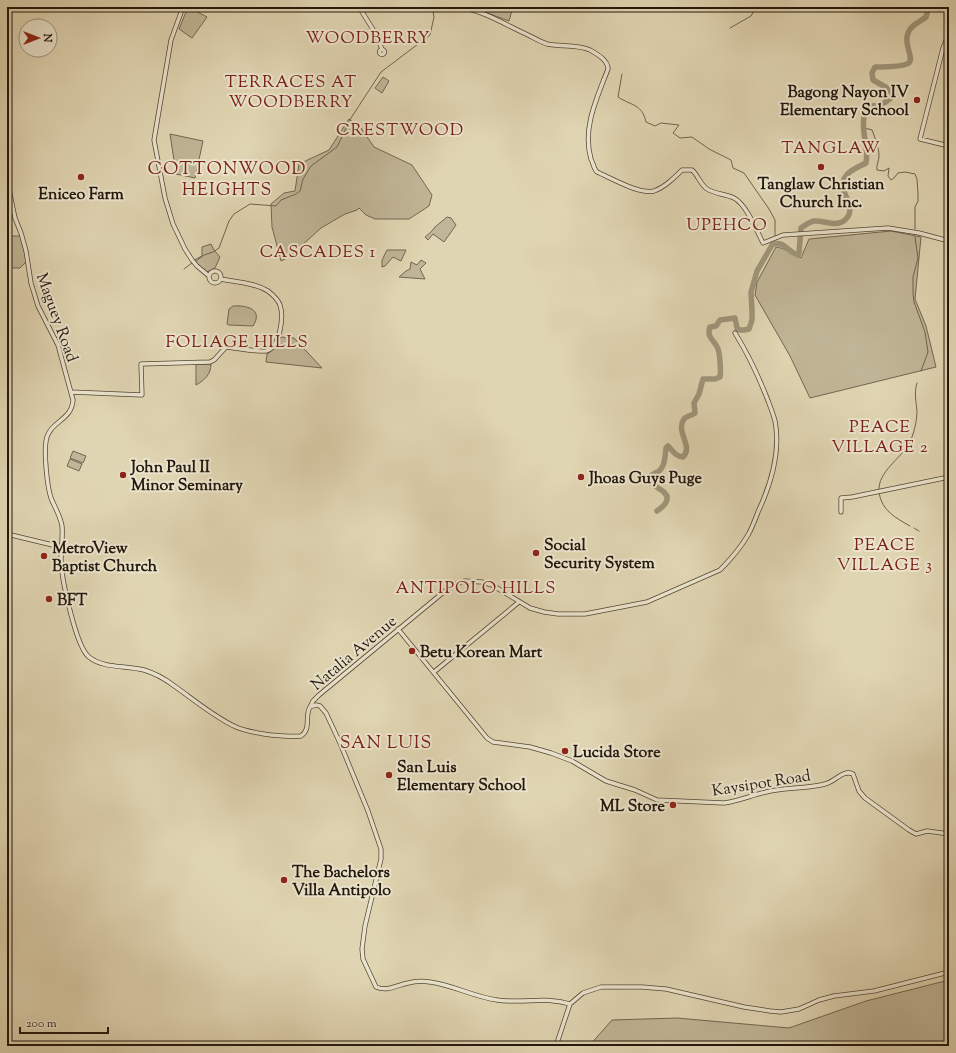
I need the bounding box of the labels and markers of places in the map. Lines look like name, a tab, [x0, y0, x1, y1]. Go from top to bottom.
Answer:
place label: Bagong Nayon IV Elementary School	[780, 82, 910, 123]
marker: Bagong Nayon IV Elementary School	[912, 95, 922, 105]
marker: Tanglaw Christian Church Inc.	[816, 162, 826, 172]
marker: Eniceo Farm	[76, 172, 86, 182]
place label: Tanglaw Christian Church Inc.	[757, 174, 885, 215]
place label: Eniceo Farm	[38, 184, 124, 207]
place label: John Paul II Minor Seminary	[129, 457, 243, 498]
place label: Jhoas Guys Puge	[587, 468, 702, 491]
marker: John Paul II Minor Seminary	[118, 470, 128, 480]
marker: Jhoas Guys Puge	[576, 472, 586, 482]
place label: Social Security System	[544, 535, 655, 576]
place label: MetroView Baptist Church	[52, 538, 158, 579]
marker: Social Security System	[531, 548, 541, 558]
marker: MetroView Baptist Church	[39, 551, 49, 561]
place label: BFT	[57, 590, 88, 613]
marker: BFT	[44, 594, 54, 604]
place label: Betu Korean Mart	[420, 642, 543, 665]
marker: Betu Korean Mart	[407, 646, 417, 656]
place label: Lucida Store	[573, 742, 661, 765]
marker: Lucida Store	[560, 746, 570, 756]
place label: San Luis Elementary School	[397, 757, 527, 798]
marker: San Luis Elementary School	[384, 770, 394, 780]
place label: ML Store	[600, 796, 666, 819]
marker: ML Store	[668, 800, 678, 810]
place label: The Bachelors Villa Antipolo	[292, 862, 391, 903]
marker: The Bachelors Villa Antipolo	[279, 875, 289, 885]

